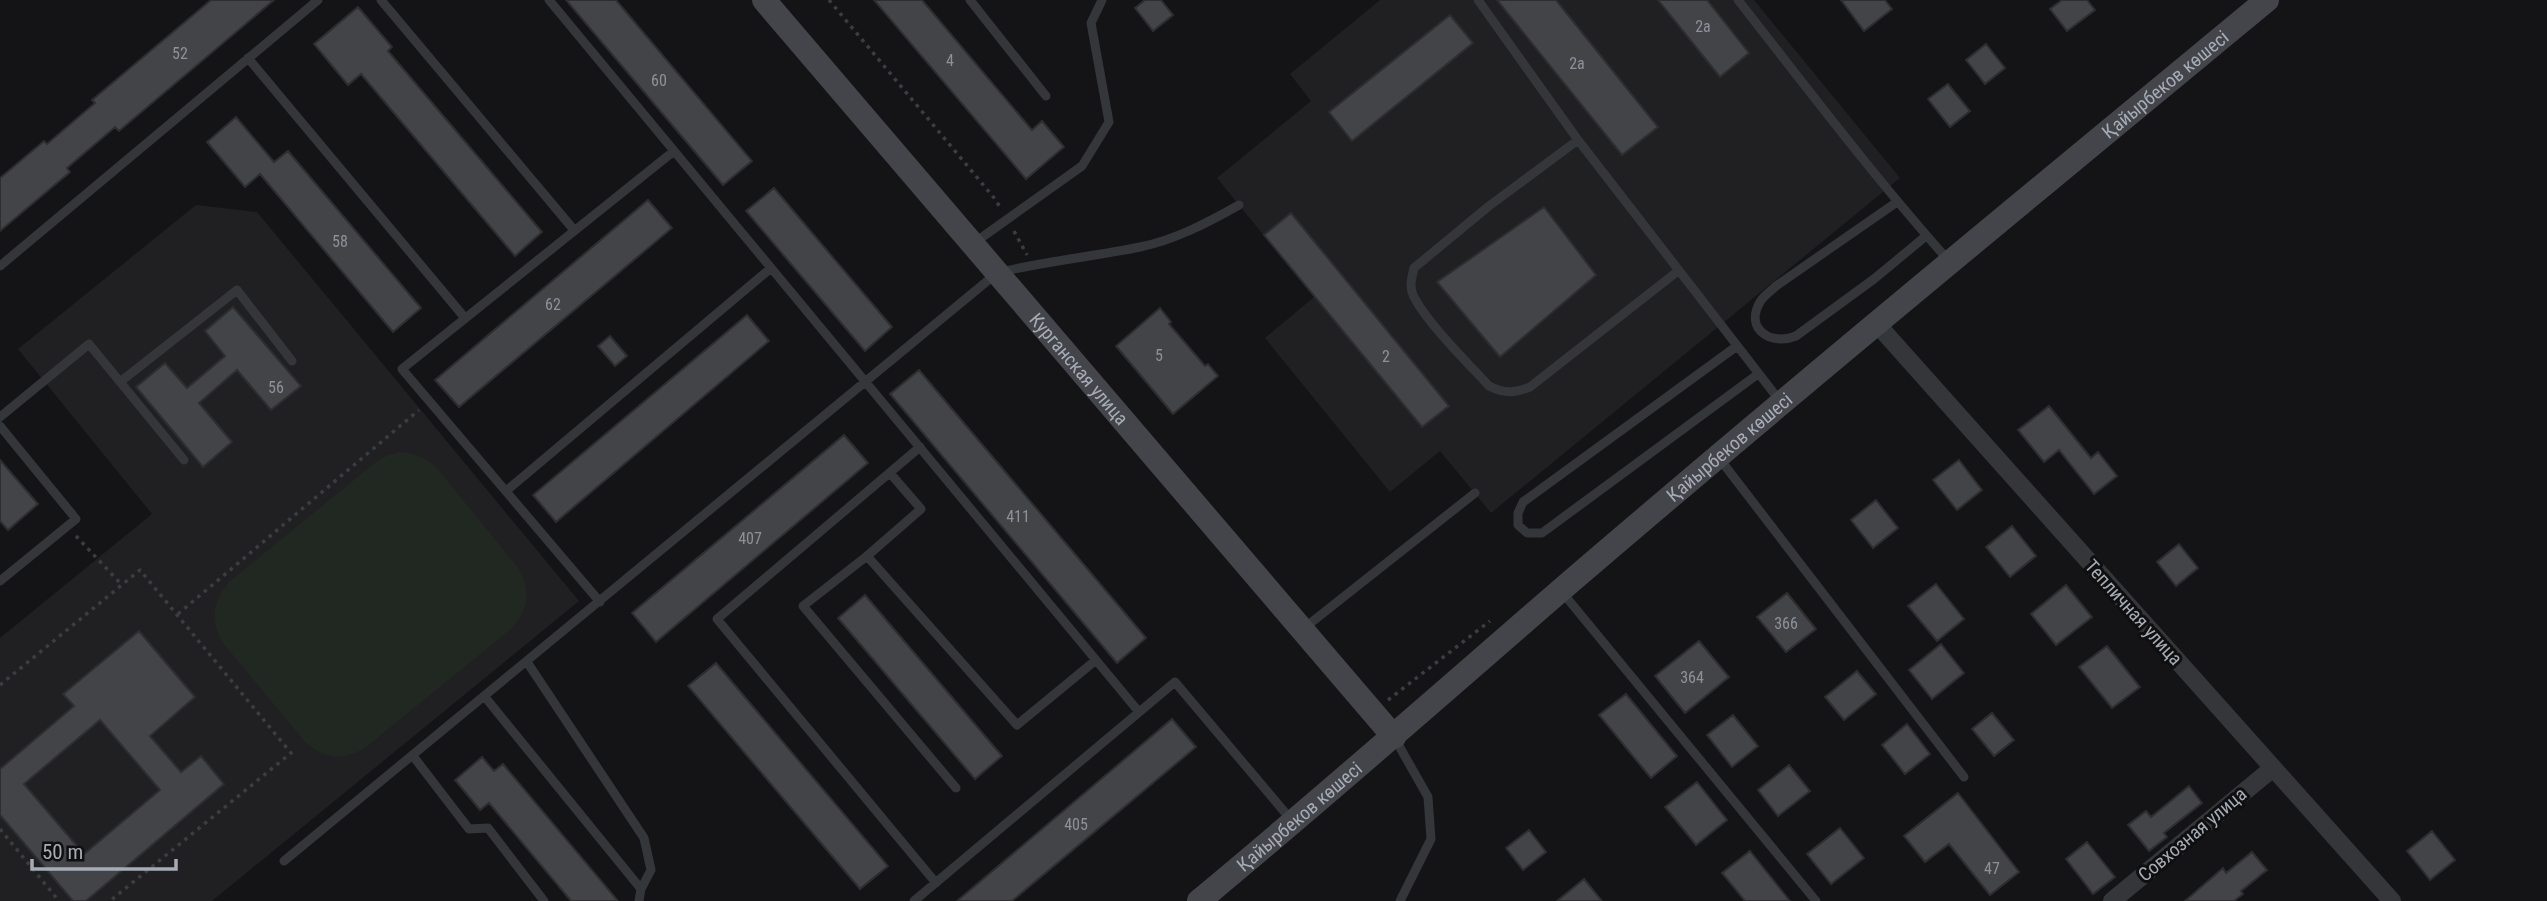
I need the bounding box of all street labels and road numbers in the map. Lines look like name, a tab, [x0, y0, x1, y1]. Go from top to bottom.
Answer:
street label: Қайырбеков көшесі	[2097, 26, 2233, 144]
street label: Курганская улица	[1025, 308, 1133, 430]
street label: Қайырбеков көшесі	[1662, 388, 1797, 507]
street label: Тепличная улица	[2080, 555, 2187, 670]
street label: Қайырбеков көшесі	[1232, 757, 1367, 877]
street label: Совхозная улица	[2133, 782, 2251, 886]

